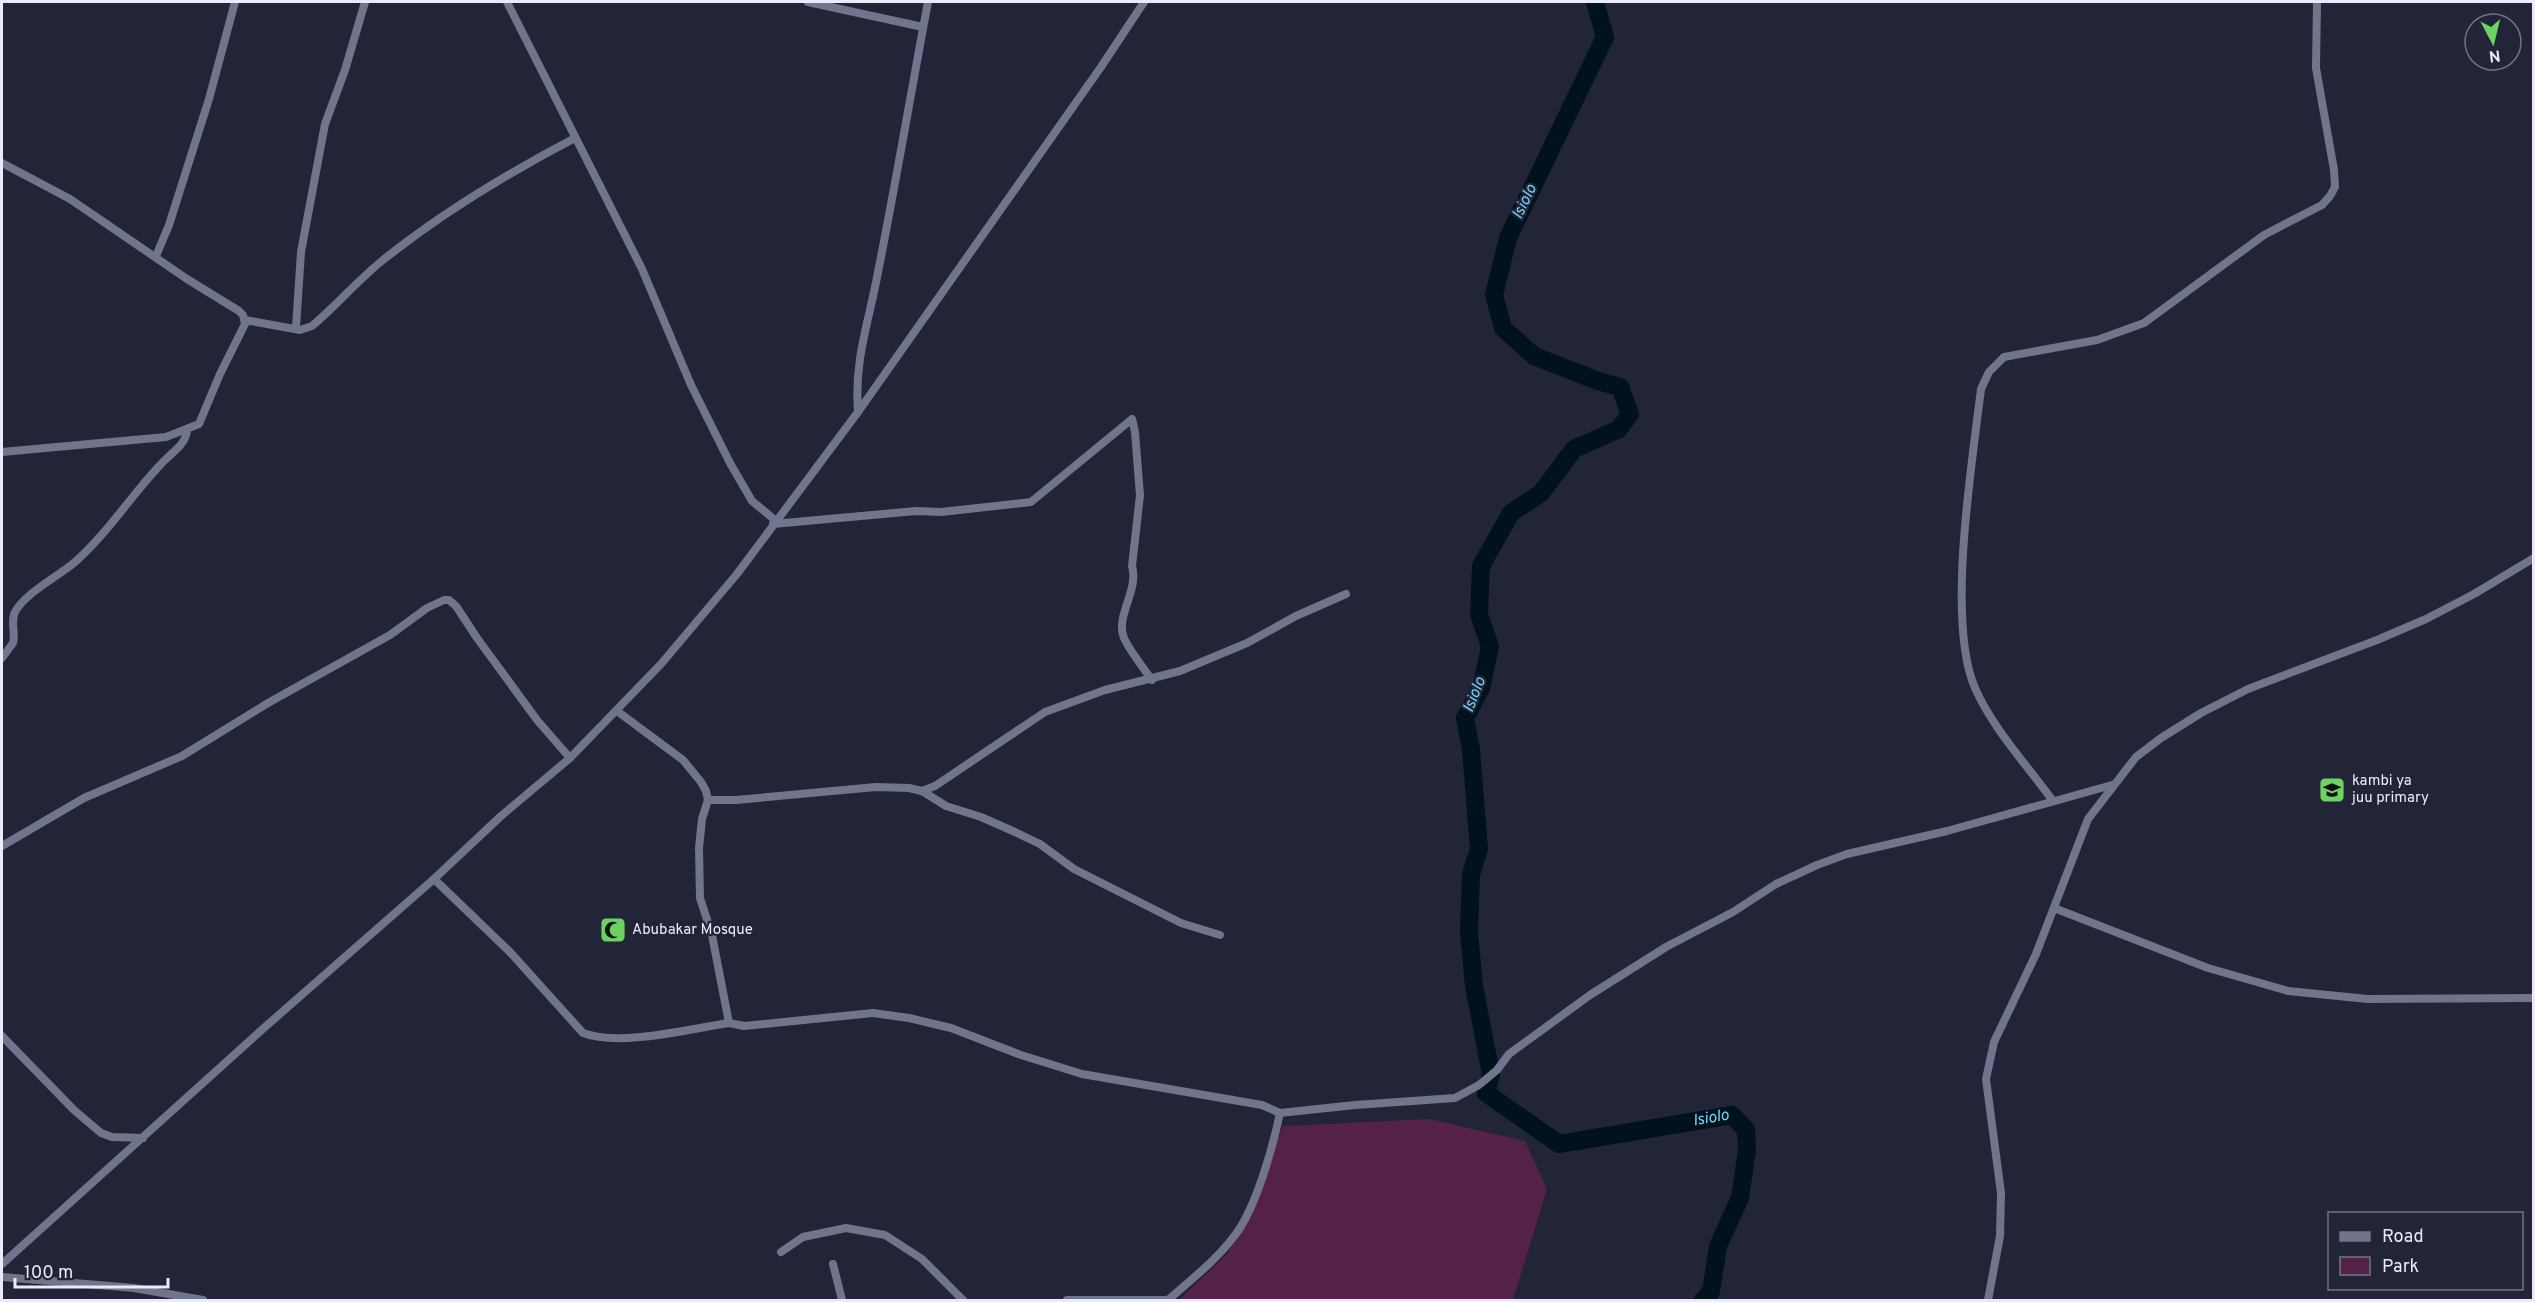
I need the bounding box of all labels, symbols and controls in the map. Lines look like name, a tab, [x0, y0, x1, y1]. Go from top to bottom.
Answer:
north arrow	[2463, 12, 2523, 72]
text: N	[2488, 44, 2502, 66]
water label: Isiolo	[1508, 181, 1542, 223]
water label: Isiolo	[1459, 674, 1491, 716]
place label: kambi ya juu primary	[2351, 772, 2429, 808]
school or university icon: kambi ya juu primary	[2317, 775, 2347, 805]
mosque icon: Abubakar Mosque	[598, 915, 628, 945]
place label: Abubakar Mosque	[632, 921, 753, 940]
water label: Isiolo	[1691, 1106, 1731, 1131]
legend	[2328, 1212, 2523, 1290]
text: Road	[2382, 1226, 2424, 1249]
scale bar	[15, 1251, 168, 1289]
text: Park	[2382, 1256, 2419, 1279]
text: 100 m	[24, 1262, 73, 1285]

